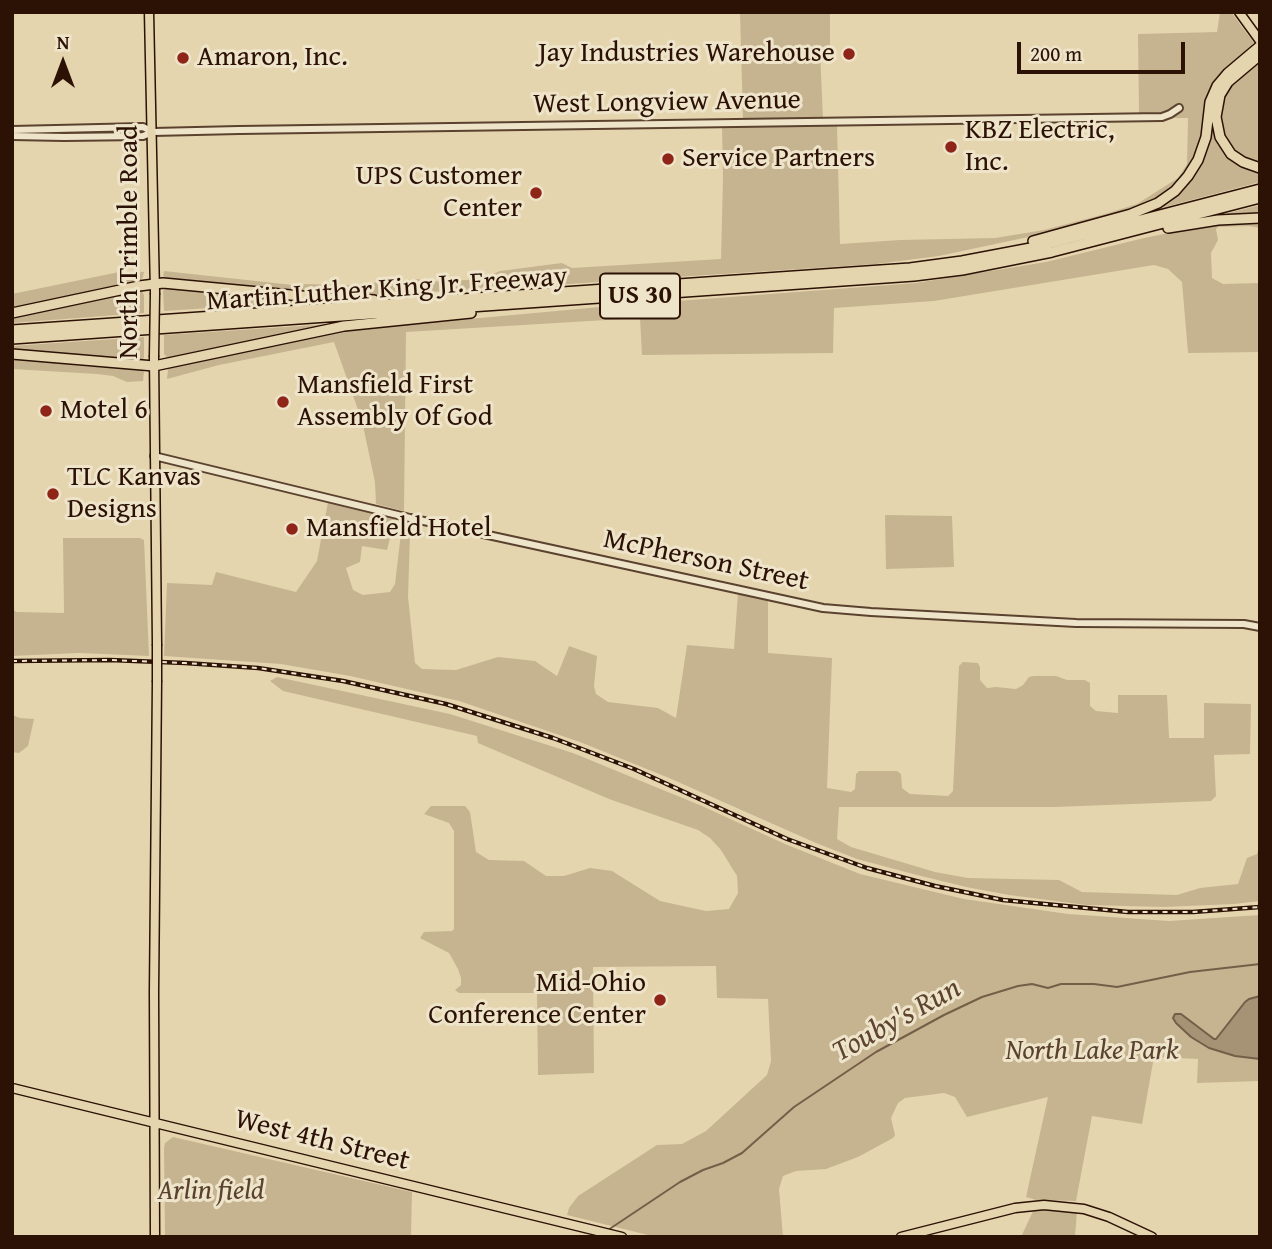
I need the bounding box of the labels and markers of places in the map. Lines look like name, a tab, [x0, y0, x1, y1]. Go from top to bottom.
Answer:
place label: Jay Industries Warehouse	[538, 37, 835, 71]
place label: Amaron, Inc.	[197, 41, 348, 75]
marker: Jay Industries Warehouse	[841, 46, 857, 62]
marker: Amaron, Inc.	[175, 50, 191, 66]
place label: KBZ Electric, Inc.	[965, 114, 1115, 180]
marker: KBZ Electric, Inc.	[943, 139, 959, 155]
place label: Service Partners	[682, 142, 875, 176]
marker: Service Partners	[660, 151, 676, 167]
place label: UPS Customer Center	[355, 160, 522, 226]
marker: UPS Customer Center	[528, 185, 544, 201]
place label: Mansfield First Assembly Of God	[297, 369, 493, 435]
place label: Motel 6	[60, 394, 148, 428]
marker: Mansfield First Assembly Of God	[275, 394, 291, 410]
marker: Motel 6	[38, 403, 54, 419]
place label: TLC Kanvas Designs	[67, 461, 201, 527]
marker: TLC Kanvas Designs	[45, 486, 61, 502]
place label: Mansfield Hotel	[306, 512, 492, 546]
marker: Mansfield Hotel	[284, 521, 300, 537]
place label: Mid-Ohio Conference Center	[428, 967, 646, 1033]
marker: Mid-Ohio Conference Center	[652, 992, 668, 1008]

